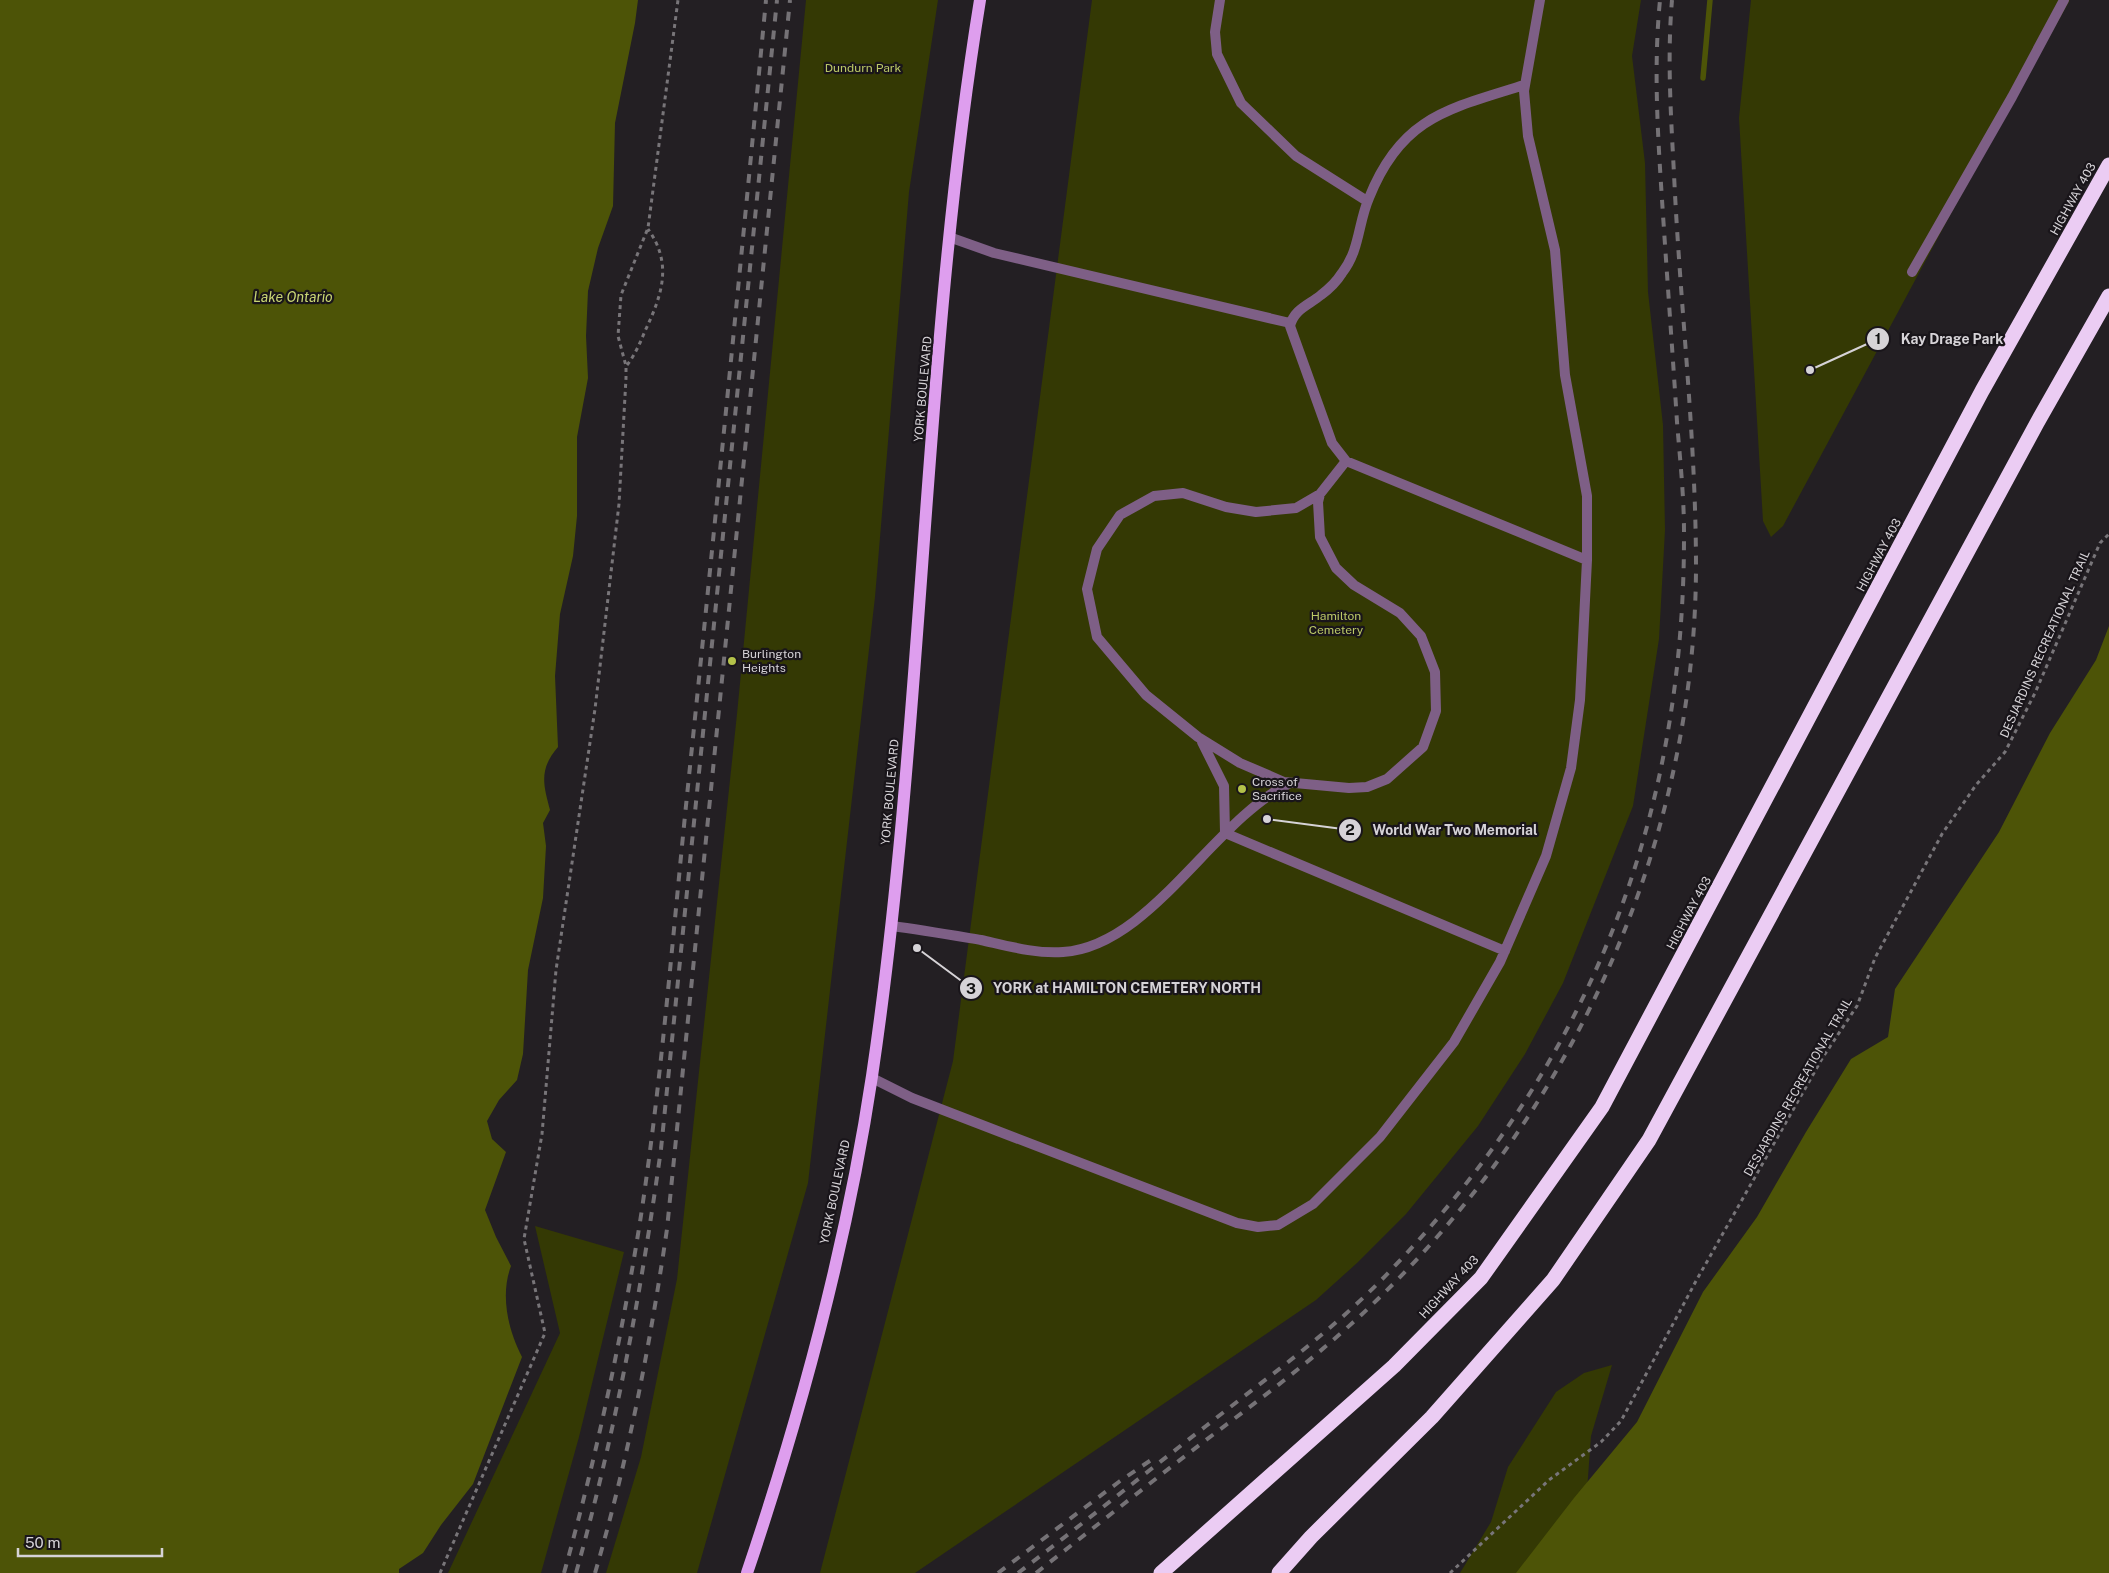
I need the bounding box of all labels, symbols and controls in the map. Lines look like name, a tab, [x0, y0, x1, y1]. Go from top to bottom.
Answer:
park label: Dundurn Park	[825, 61, 902, 75]
street label: HIGHWAY 403	[2047, 160, 2099, 238]
water label: Lake Ontario	[253, 289, 333, 305]
callout: Kay Drage Park	[1866, 325, 2014, 354]
text: 1	[1875, 330, 1881, 347]
text: Kay Drage Park	[1901, 331, 2003, 347]
street label: YORK BOULEVARD	[911, 336, 935, 442]
street label: HIGHWAY 403	[1854, 516, 1904, 594]
street label: DESJARDINS RECREATIONAL TRAIL	[1997, 548, 2093, 740]
park label: Hamilton Cemetery	[1309, 609, 1364, 637]
place label: Burlington Heights	[742, 647, 801, 675]
marker: Burlington Heights	[726, 655, 738, 667]
street label: YORK BOULEVARD	[878, 739, 902, 845]
place label: Cross of Sacrifice	[1252, 775, 1302, 803]
marker: Cross of Sacrifice	[1236, 783, 1248, 795]
callout: World War Two Memorial	[1337, 815, 1548, 844]
text: 2	[1345, 821, 1355, 838]
text: World War Two Memorial	[1372, 822, 1538, 838]
street label: HIGHWAY 403	[1664, 874, 1714, 952]
callout: YORK at HAMILTON CEMETERY NORTH	[958, 974, 1271, 1003]
text: 3	[966, 980, 976, 997]
text: YORK at HAMILTON CEMETERY NORTH	[993, 980, 1261, 996]
street label: DESJARDINS RECREATIONAL TRAIL	[1741, 995, 1855, 1179]
street label: YORK BOULEVARD	[817, 1139, 853, 1245]
street label: HIGHWAY 403	[1416, 1253, 1482, 1321]
scale bar	[18, 1526, 161, 1558]
text: 50 m	[25, 1534, 60, 1551]

